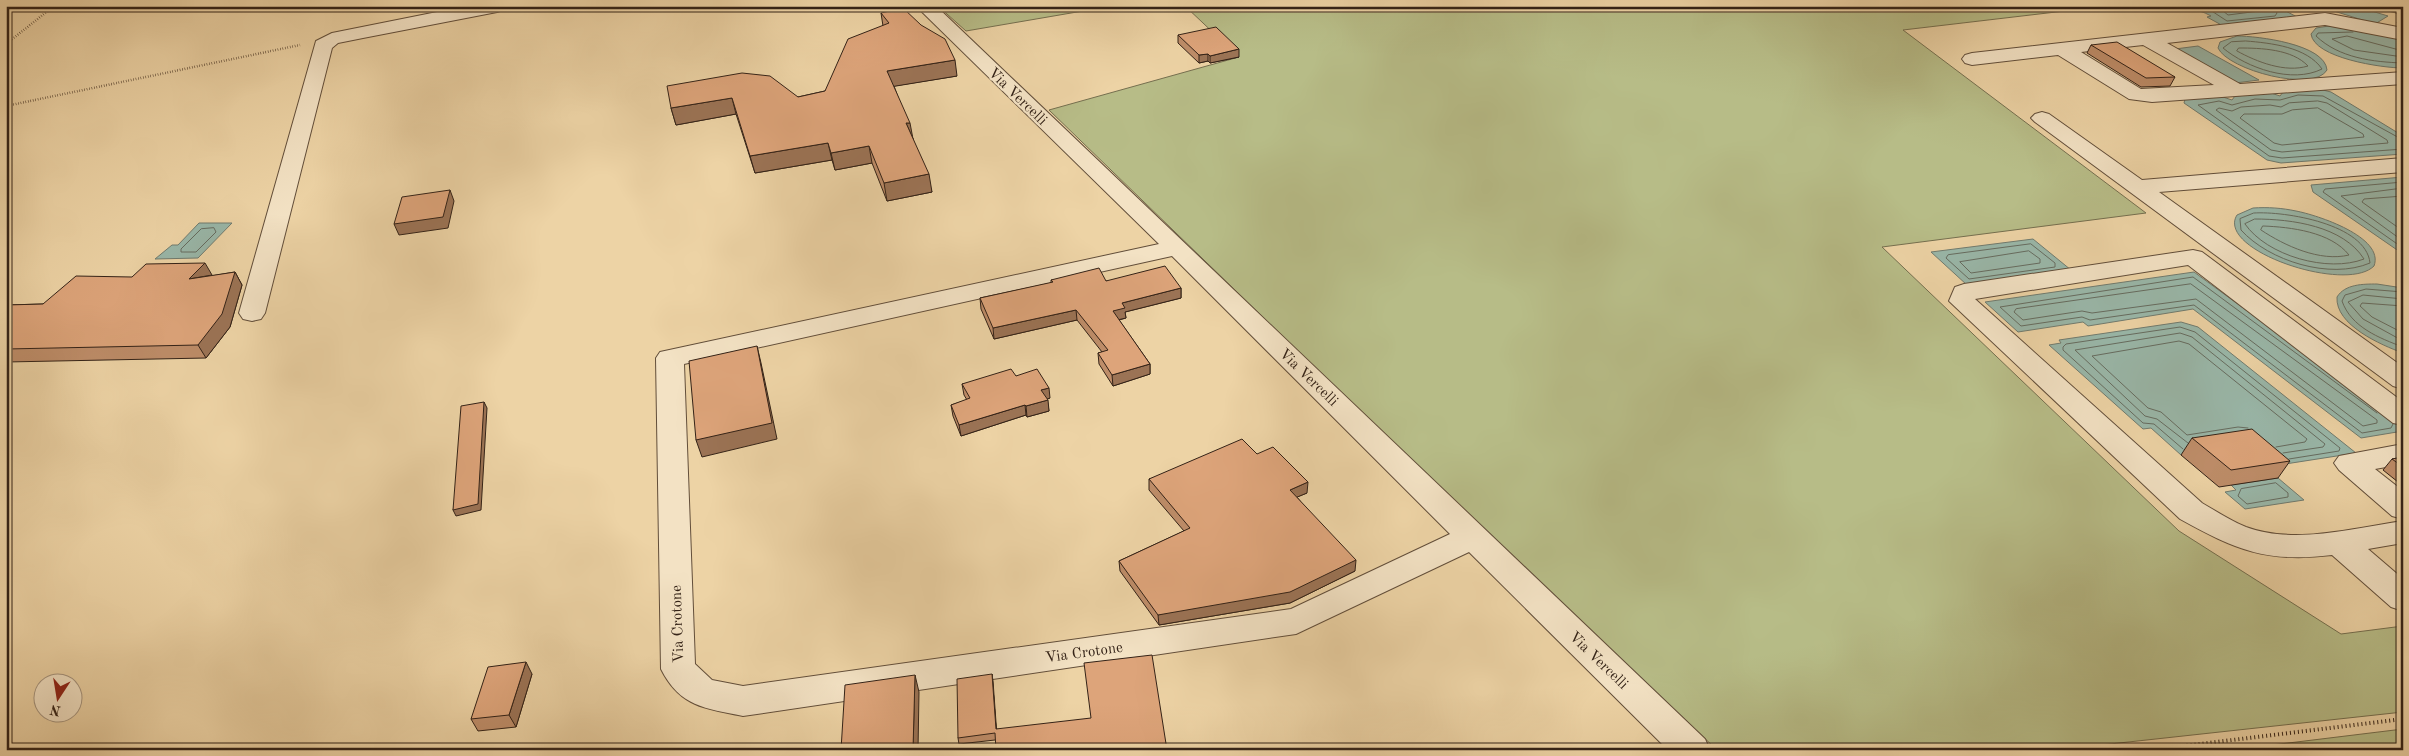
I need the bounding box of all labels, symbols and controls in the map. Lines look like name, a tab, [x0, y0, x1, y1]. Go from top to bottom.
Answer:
street label: Via Vercelli	[985, 66, 1049, 129]
street label: Via Vercelli	[1276, 347, 1340, 410]
street label: Via Crotone	[670, 585, 687, 663]
street label: Via Vercelli	[1566, 630, 1630, 693]
street label: Via Crotone	[1045, 641, 1124, 666]
north arrow	[32, 674, 82, 724]
text: N	[49, 702, 62, 718]

